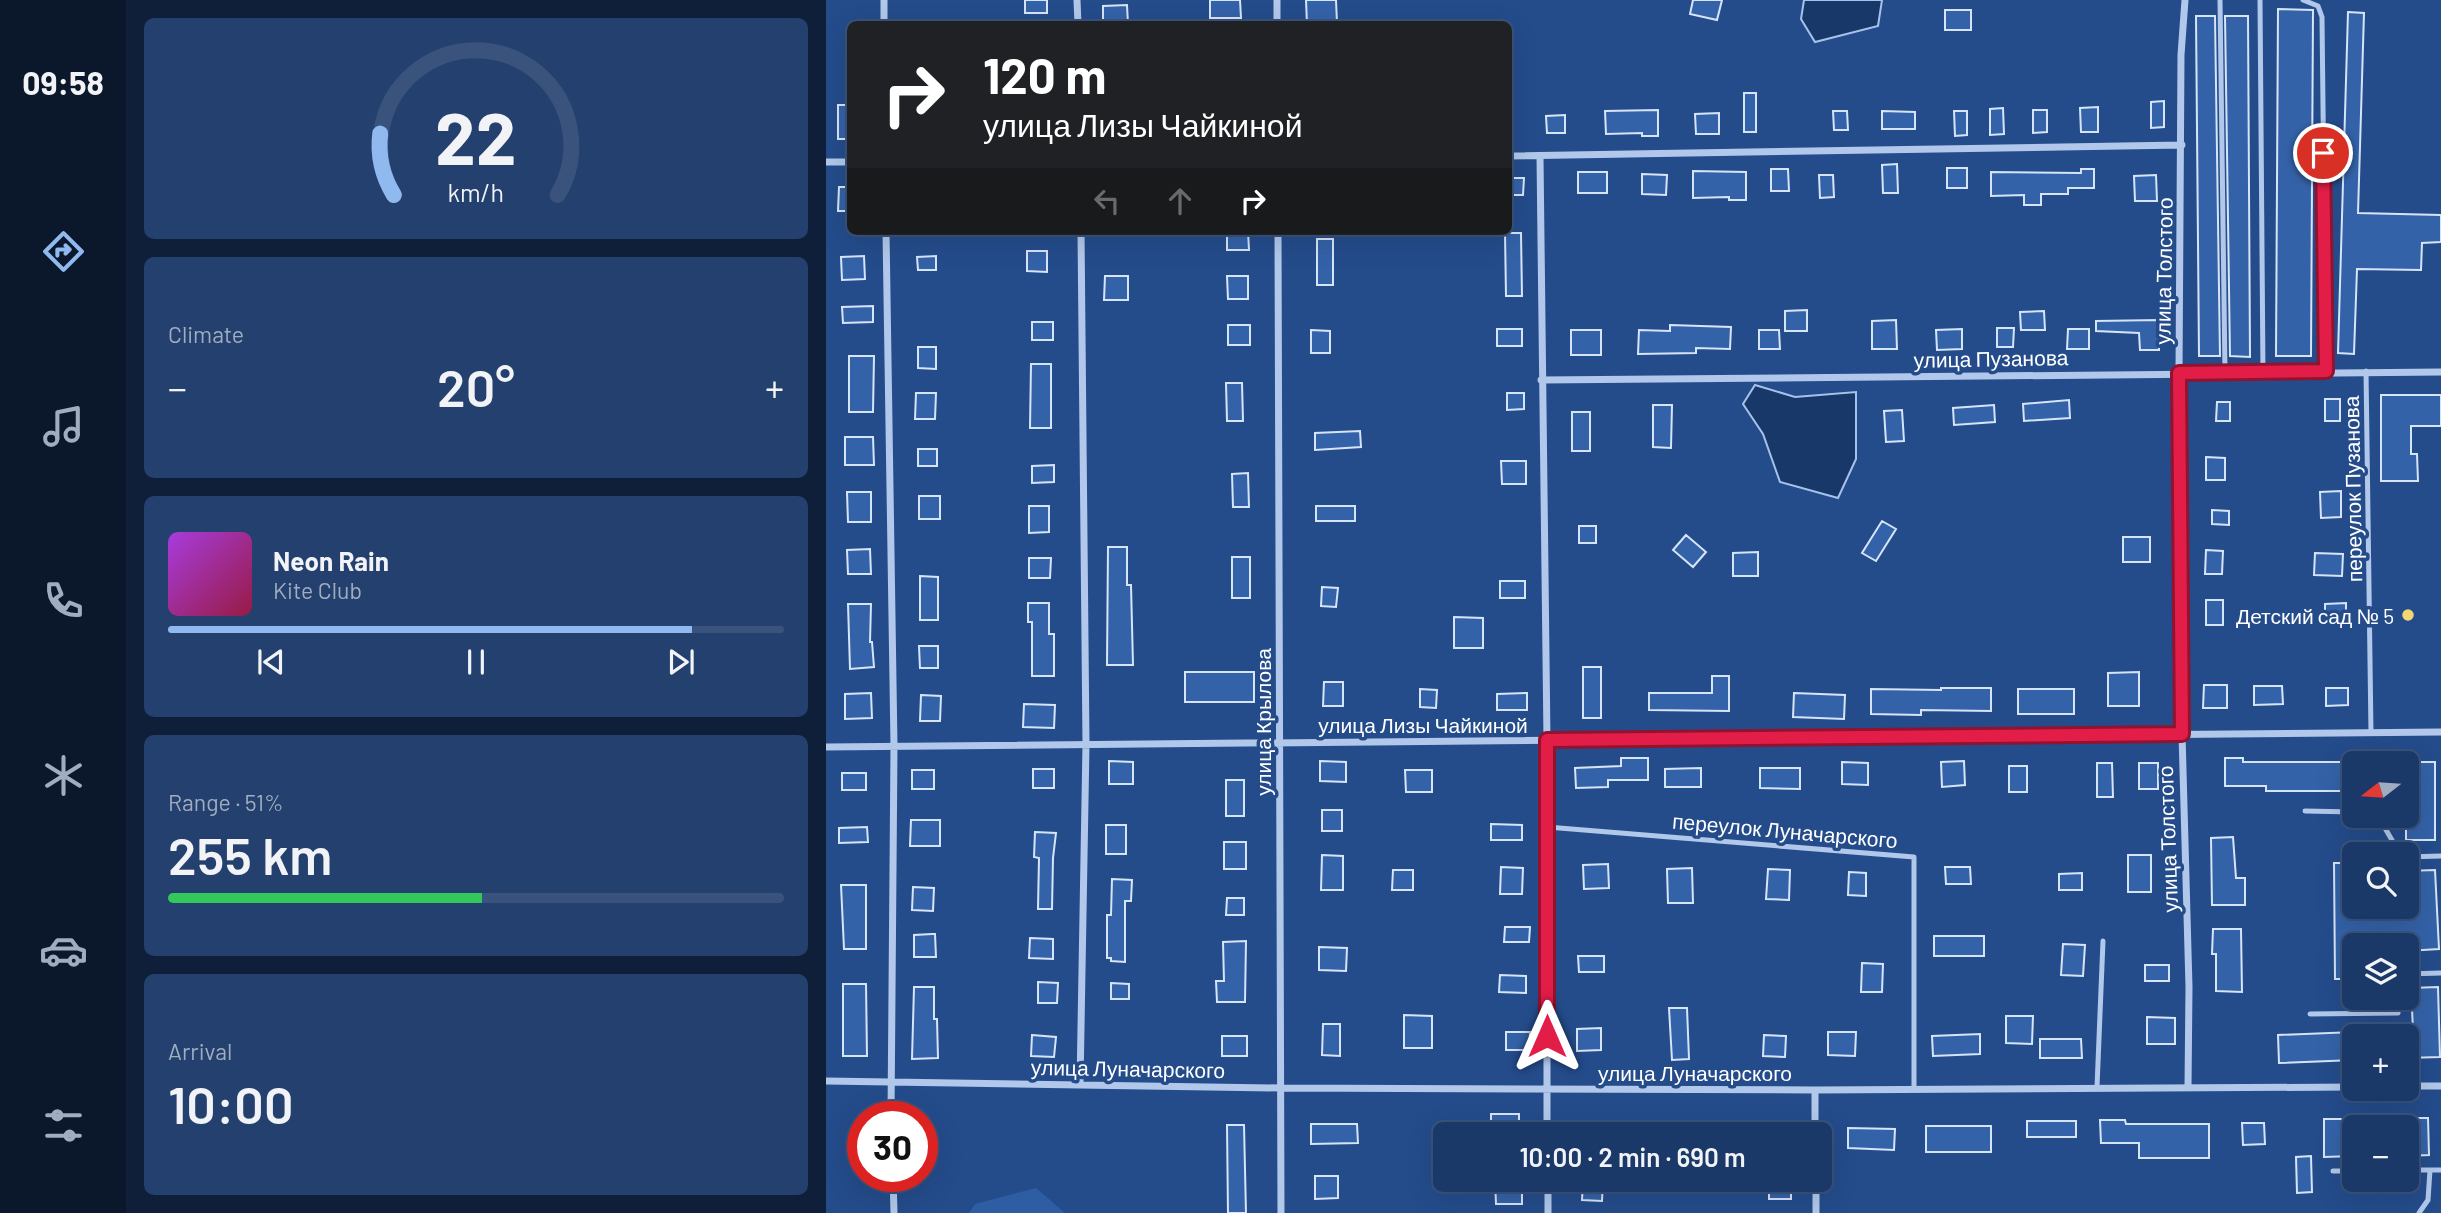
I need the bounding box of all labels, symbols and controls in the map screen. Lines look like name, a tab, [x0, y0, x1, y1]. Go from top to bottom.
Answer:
text: 120 m	[983, 45, 1106, 104]
icon: right	[868, 49, 959, 140]
text: 09:58	[22, 63, 104, 101]
text: 22	[435, 92, 517, 180]
text: улица Лизы Чайкиной	[983, 105, 1303, 143]
pin	[2293, 123, 2353, 183]
icon: arrive	[2304, 134, 2342, 172]
text: km/h	[448, 176, 504, 206]
icon: left	[1088, 182, 1126, 220]
icon: ahead	[1161, 182, 1199, 220]
icon: right	[1234, 182, 1272, 220]
street label: улица Толстого	[2149, 197, 2177, 345]
icon: directions	[39, 227, 88, 276]
text: Climate	[168, 320, 244, 348]
street label: улица Пузанова	[1913, 344, 2069, 372]
text: 20°	[437, 355, 515, 417]
text: −	[168, 364, 187, 410]
text: +	[765, 364, 784, 410]
street label: переулок Пузанова	[2338, 395, 2366, 582]
icon: music	[39, 402, 88, 451]
text: Neon Rain	[273, 545, 389, 576]
icon: phone	[39, 576, 88, 625]
text: Kite Club	[273, 576, 362, 604]
place label: Детский сад № 5	[2236, 603, 2394, 628]
marker: Детский сад № 5	[2400, 607, 2416, 623]
icon: previous	[252, 643, 290, 681]
icon: pause	[457, 643, 495, 681]
icon: next	[662, 643, 700, 681]
street label: улица Крылова	[1250, 648, 1275, 796]
street label: улица Лизы Чайкиной	[1318, 712, 1528, 737]
icon: climate	[39, 751, 88, 800]
north arrow	[2342, 751, 2418, 828]
map controls	[2342, 751, 2419, 1192]
street label: улица Толстого	[2152, 765, 2182, 913]
text: Range · 51%	[168, 788, 284, 816]
street label: переулок Луначарского	[1671, 808, 1899, 852]
text: 255 km	[168, 823, 332, 885]
button: search	[2342, 842, 2419, 919]
icon: car	[39, 926, 88, 975]
button: layers	[2342, 933, 2419, 1010]
position arrow	[1510, 999, 1584, 1073]
button: +	[2342, 1024, 2419, 1101]
text: Arrival	[168, 1037, 232, 1065]
street label: улица Луначарского	[1031, 1054, 1225, 1082]
street label: улица Луначарского	[1598, 1060, 1792, 1085]
text: 10:00	[168, 1072, 293, 1134]
icon: filters	[39, 1101, 88, 1150]
speed limit sign: 30	[847, 1101, 938, 1192]
button: −	[2342, 1115, 2419, 1192]
text: 10:00 · 2 min · 690 m	[1519, 1141, 1746, 1172]

